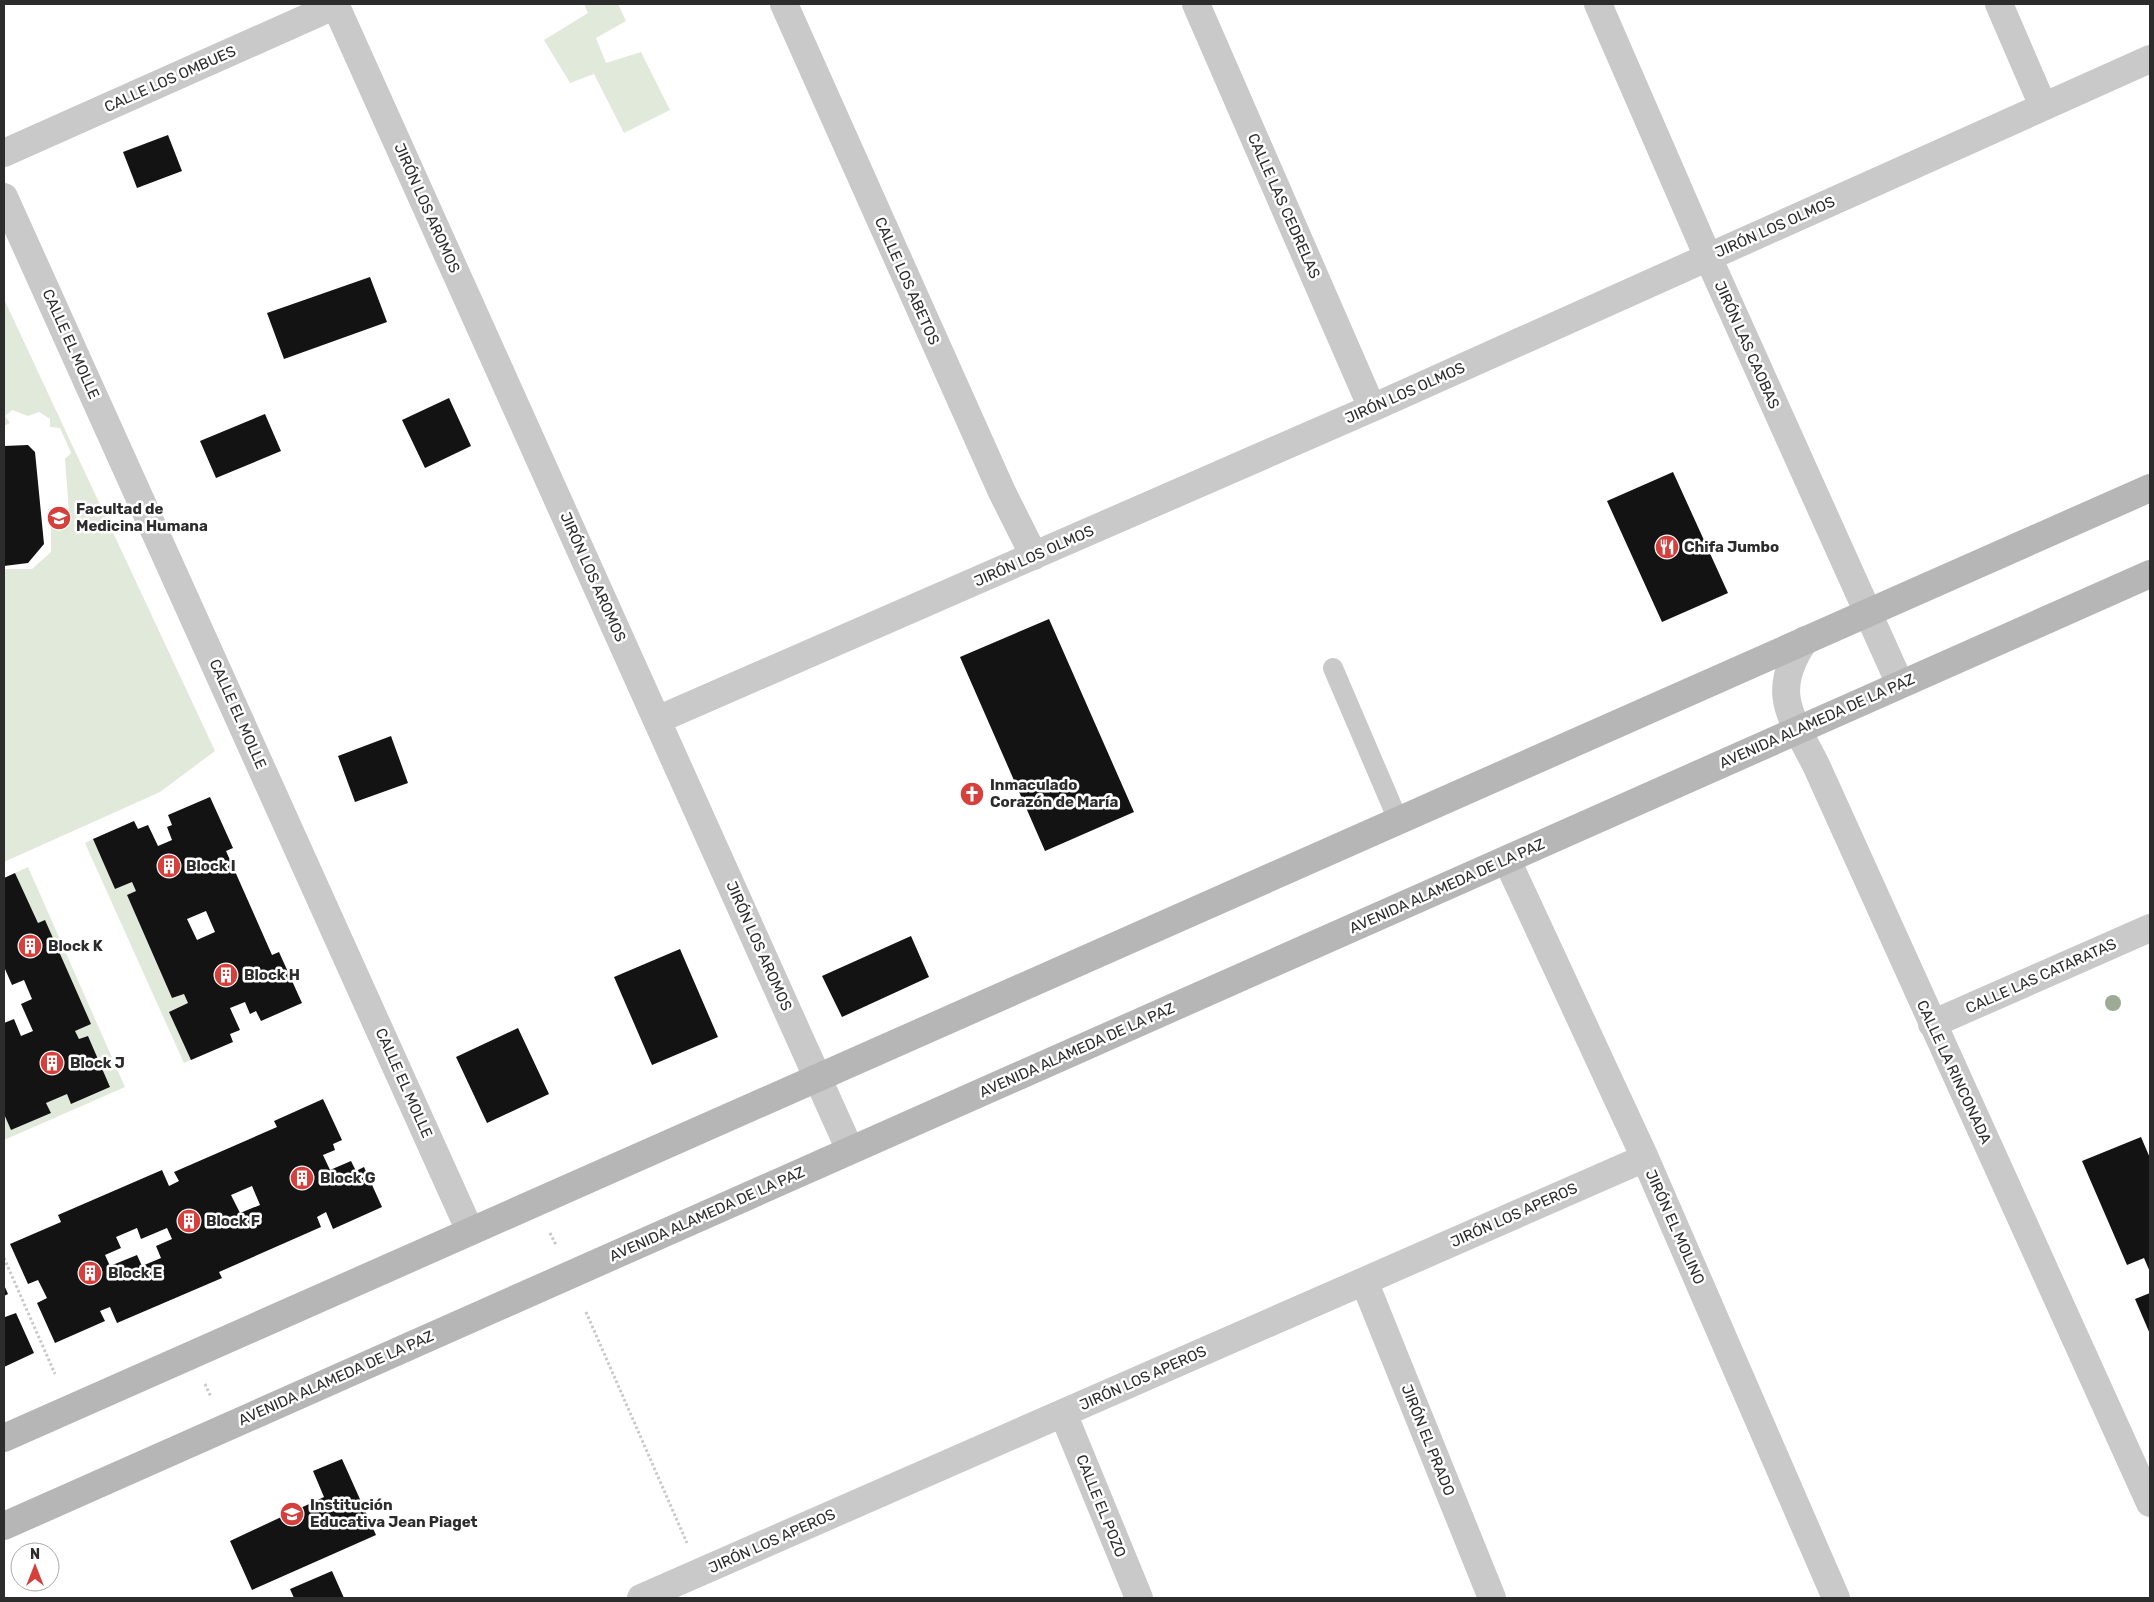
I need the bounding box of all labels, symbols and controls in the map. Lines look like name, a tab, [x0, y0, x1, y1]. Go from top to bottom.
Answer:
street label: CALLE LOS OMBUES	[101, 42, 239, 116]
street label: CALLE LAS CEDRELAS	[1244, 131, 1324, 281]
street label: JIRÓN LOS AROMOS	[390, 140, 464, 276]
street label: JIRÓN LOS OLMOS	[1712, 193, 1838, 261]
street label: CALLE LOS ABETOS	[871, 214, 943, 348]
street label: JIRÓN LAS CAOBAS	[1711, 278, 1783, 412]
street label: CALLE EL MOLLE	[39, 286, 103, 402]
street label: JIRÓN LOS OLMOS	[1342, 359, 1468, 427]
place label: Facultad de Medicina Humana	[76, 500, 208, 535]
school or university icon: Facultad de Medicina Humana	[46, 505, 72, 531]
street label: JIRÓN LOS AROMOS	[556, 509, 630, 645]
street label: JIRÓN LOS OLMOS	[971, 522, 1097, 590]
restaurant icon: Chifa Jumbo	[1654, 534, 1680, 560]
place label: Chifa Jumbo	[1684, 538, 1779, 556]
street label: CALLE EL MOLLE	[206, 656, 270, 772]
street label: AVENIDA ALAMEDA DE LA PAZ	[1717, 670, 1917, 772]
place label: Inmaculado Corazón de María	[990, 776, 1118, 811]
church icon: Inmaculado Corazón de María	[959, 781, 985, 807]
street label: AVENIDA ALAMEDA DE LA PAZ	[1347, 835, 1547, 937]
building icon: Block I	[156, 853, 182, 879]
place label: Block I	[186, 857, 236, 875]
street label: JIRÓN LOS AROMOS	[722, 878, 796, 1014]
building icon: Block K	[17, 933, 43, 959]
street label: CALLE LAS CATARATAS	[1963, 935, 2119, 1017]
place label: Block K	[48, 937, 103, 955]
building icon: Block H	[213, 962, 239, 988]
place label: Block H	[244, 966, 300, 984]
street label: CALLE LA RINCONADA	[1913, 997, 1995, 1147]
street label: AVENIDA ALAMEDA DE LA PAZ	[977, 999, 1177, 1101]
street label: CALLE EL MOLLE	[372, 1025, 436, 1141]
building icon: Block J	[39, 1050, 65, 1076]
place label: Block J	[70, 1054, 125, 1072]
street label: AVENIDA ALAMEDA DE LA PAZ	[607, 1163, 807, 1265]
building icon: Block G	[289, 1165, 315, 1191]
street label: JIRÓN EL MOLINO	[1642, 1167, 1708, 1287]
place label: Block G	[320, 1169, 376, 1187]
street label: JIRÓN LOS APEROS	[1448, 1179, 1580, 1251]
building icon: Block F	[176, 1208, 202, 1234]
place label: Block F	[206, 1212, 260, 1230]
building icon: Block E	[77, 1260, 103, 1286]
place label: Block E	[108, 1264, 162, 1282]
street label: AVENIDA ALAMEDA DE LA PAZ	[236, 1327, 436, 1429]
street label: JIRÓN LOS APEROS	[1077, 1342, 1209, 1414]
street label: JIRÓN EL PRADO	[1397, 1382, 1459, 1498]
street label: CALLE EL POZO	[1072, 1452, 1130, 1560]
place label: Institución Educativa Jean Piaget	[310, 1496, 478, 1531]
school or university icon: Institución Educativa Jean Piaget	[279, 1501, 305, 1527]
street label: JIRÓN LOS APEROS	[706, 1505, 838, 1577]
north arrow	[10, 1542, 60, 1592]
text: N	[30, 1546, 40, 1563]

